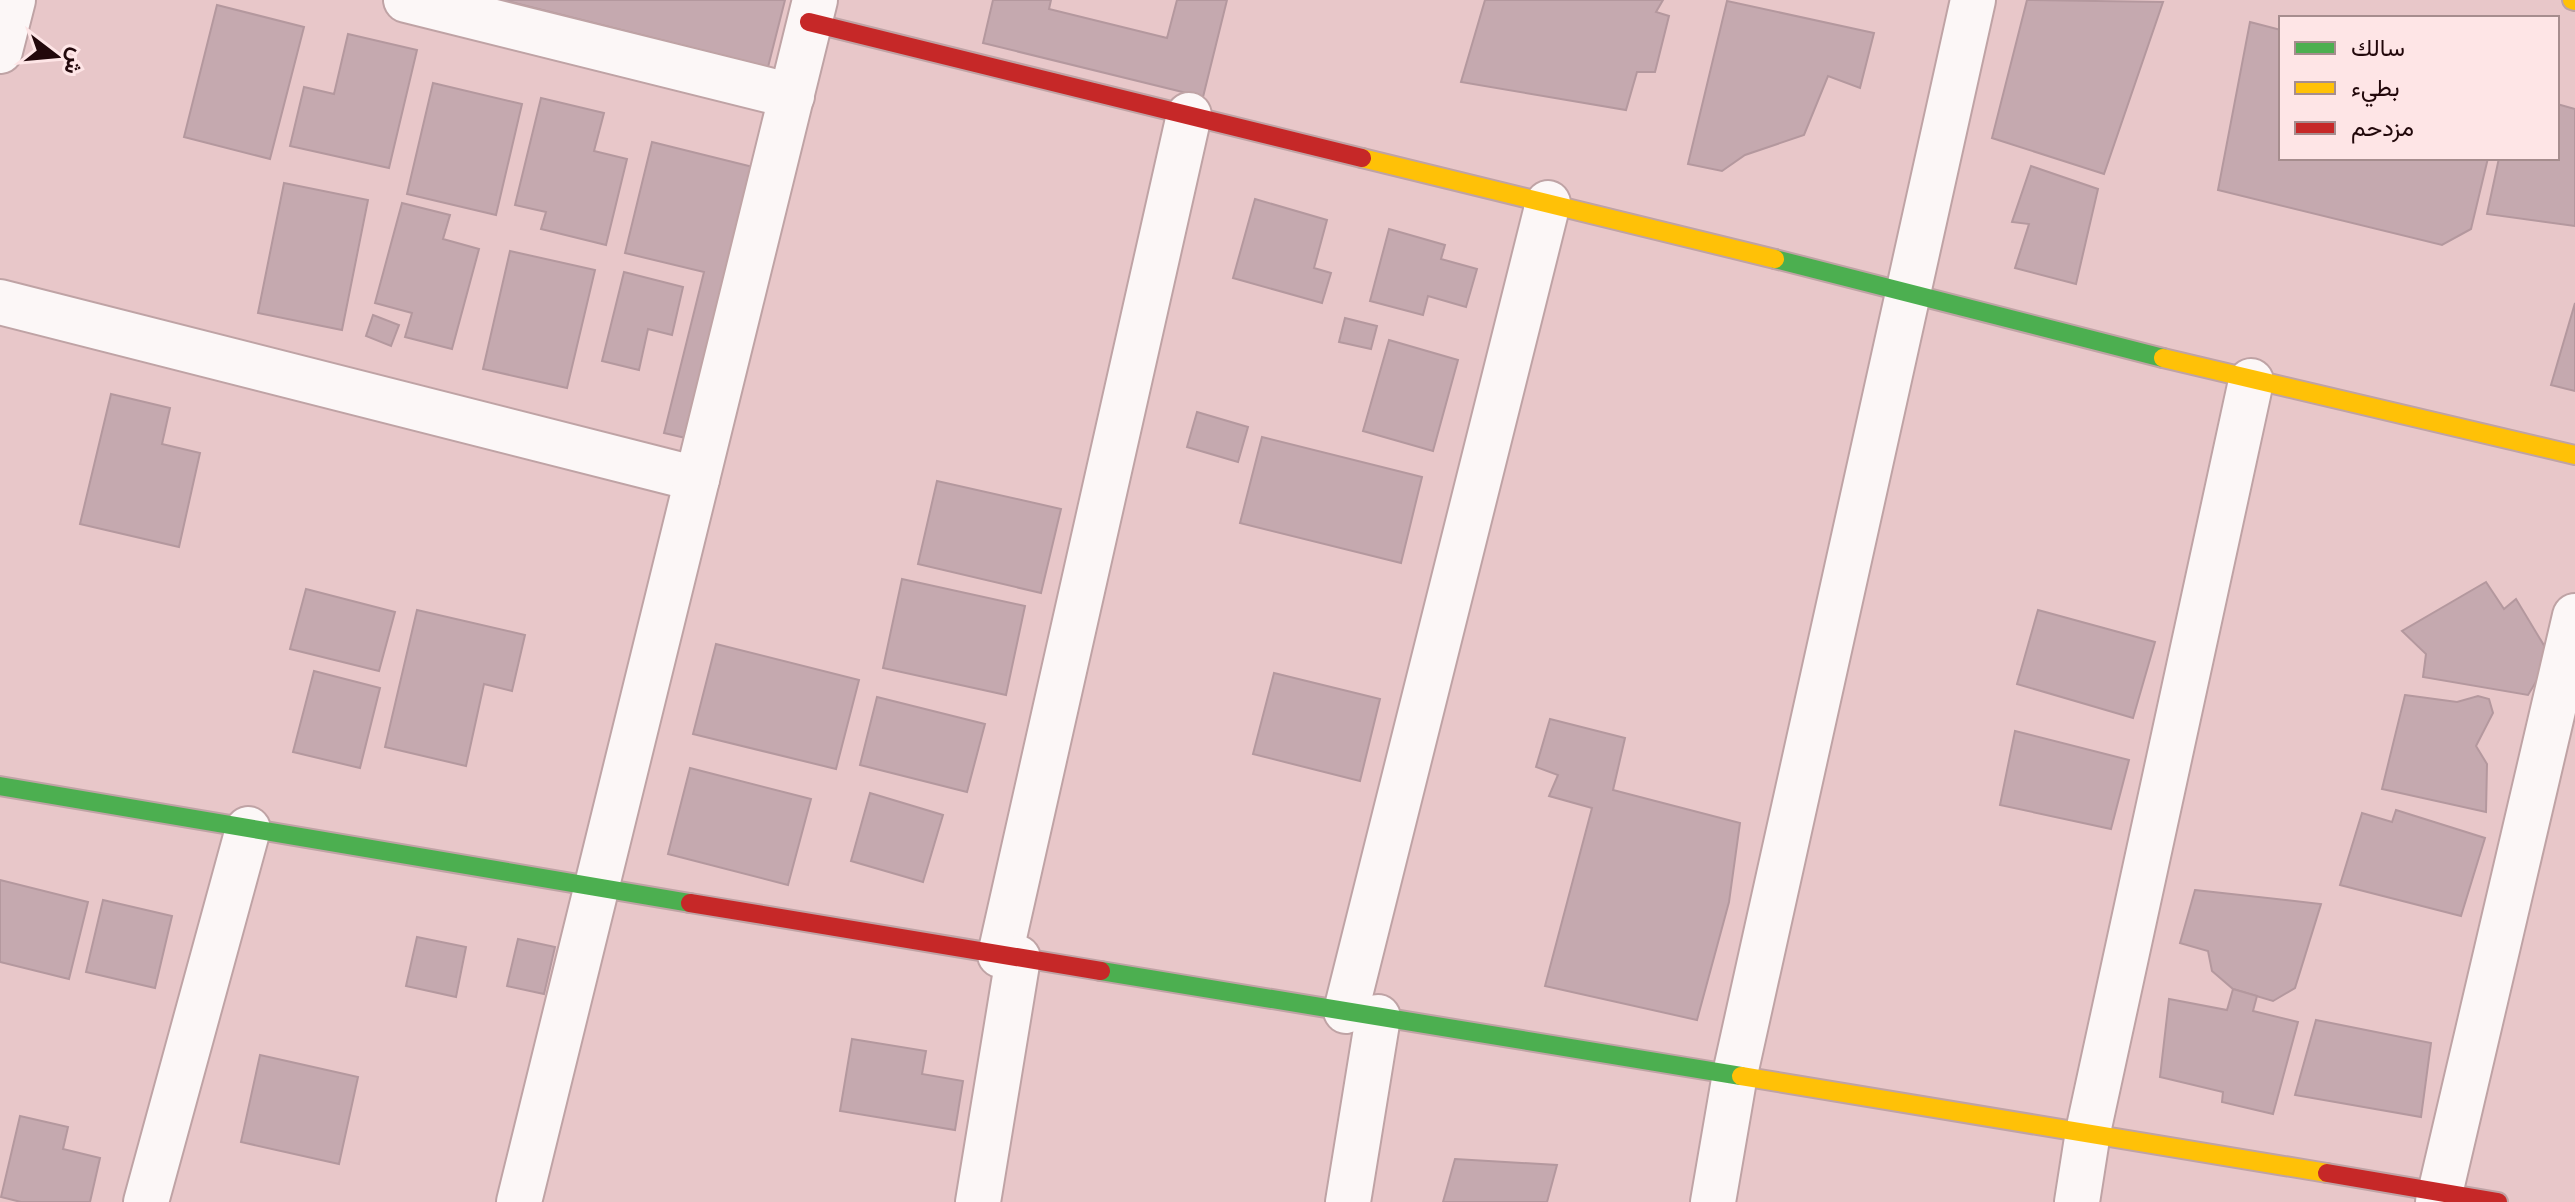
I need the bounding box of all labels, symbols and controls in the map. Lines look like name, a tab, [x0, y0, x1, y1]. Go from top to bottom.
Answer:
north arrow	[16, 16, 96, 96]
legend	[2279, 16, 2559, 160]
text: سالك	[2351, 31, 2405, 63]
text: ش	[57, 45, 93, 78]
text: بطيء	[2351, 71, 2400, 107]
text: مزدحم	[2351, 111, 2414, 144]

